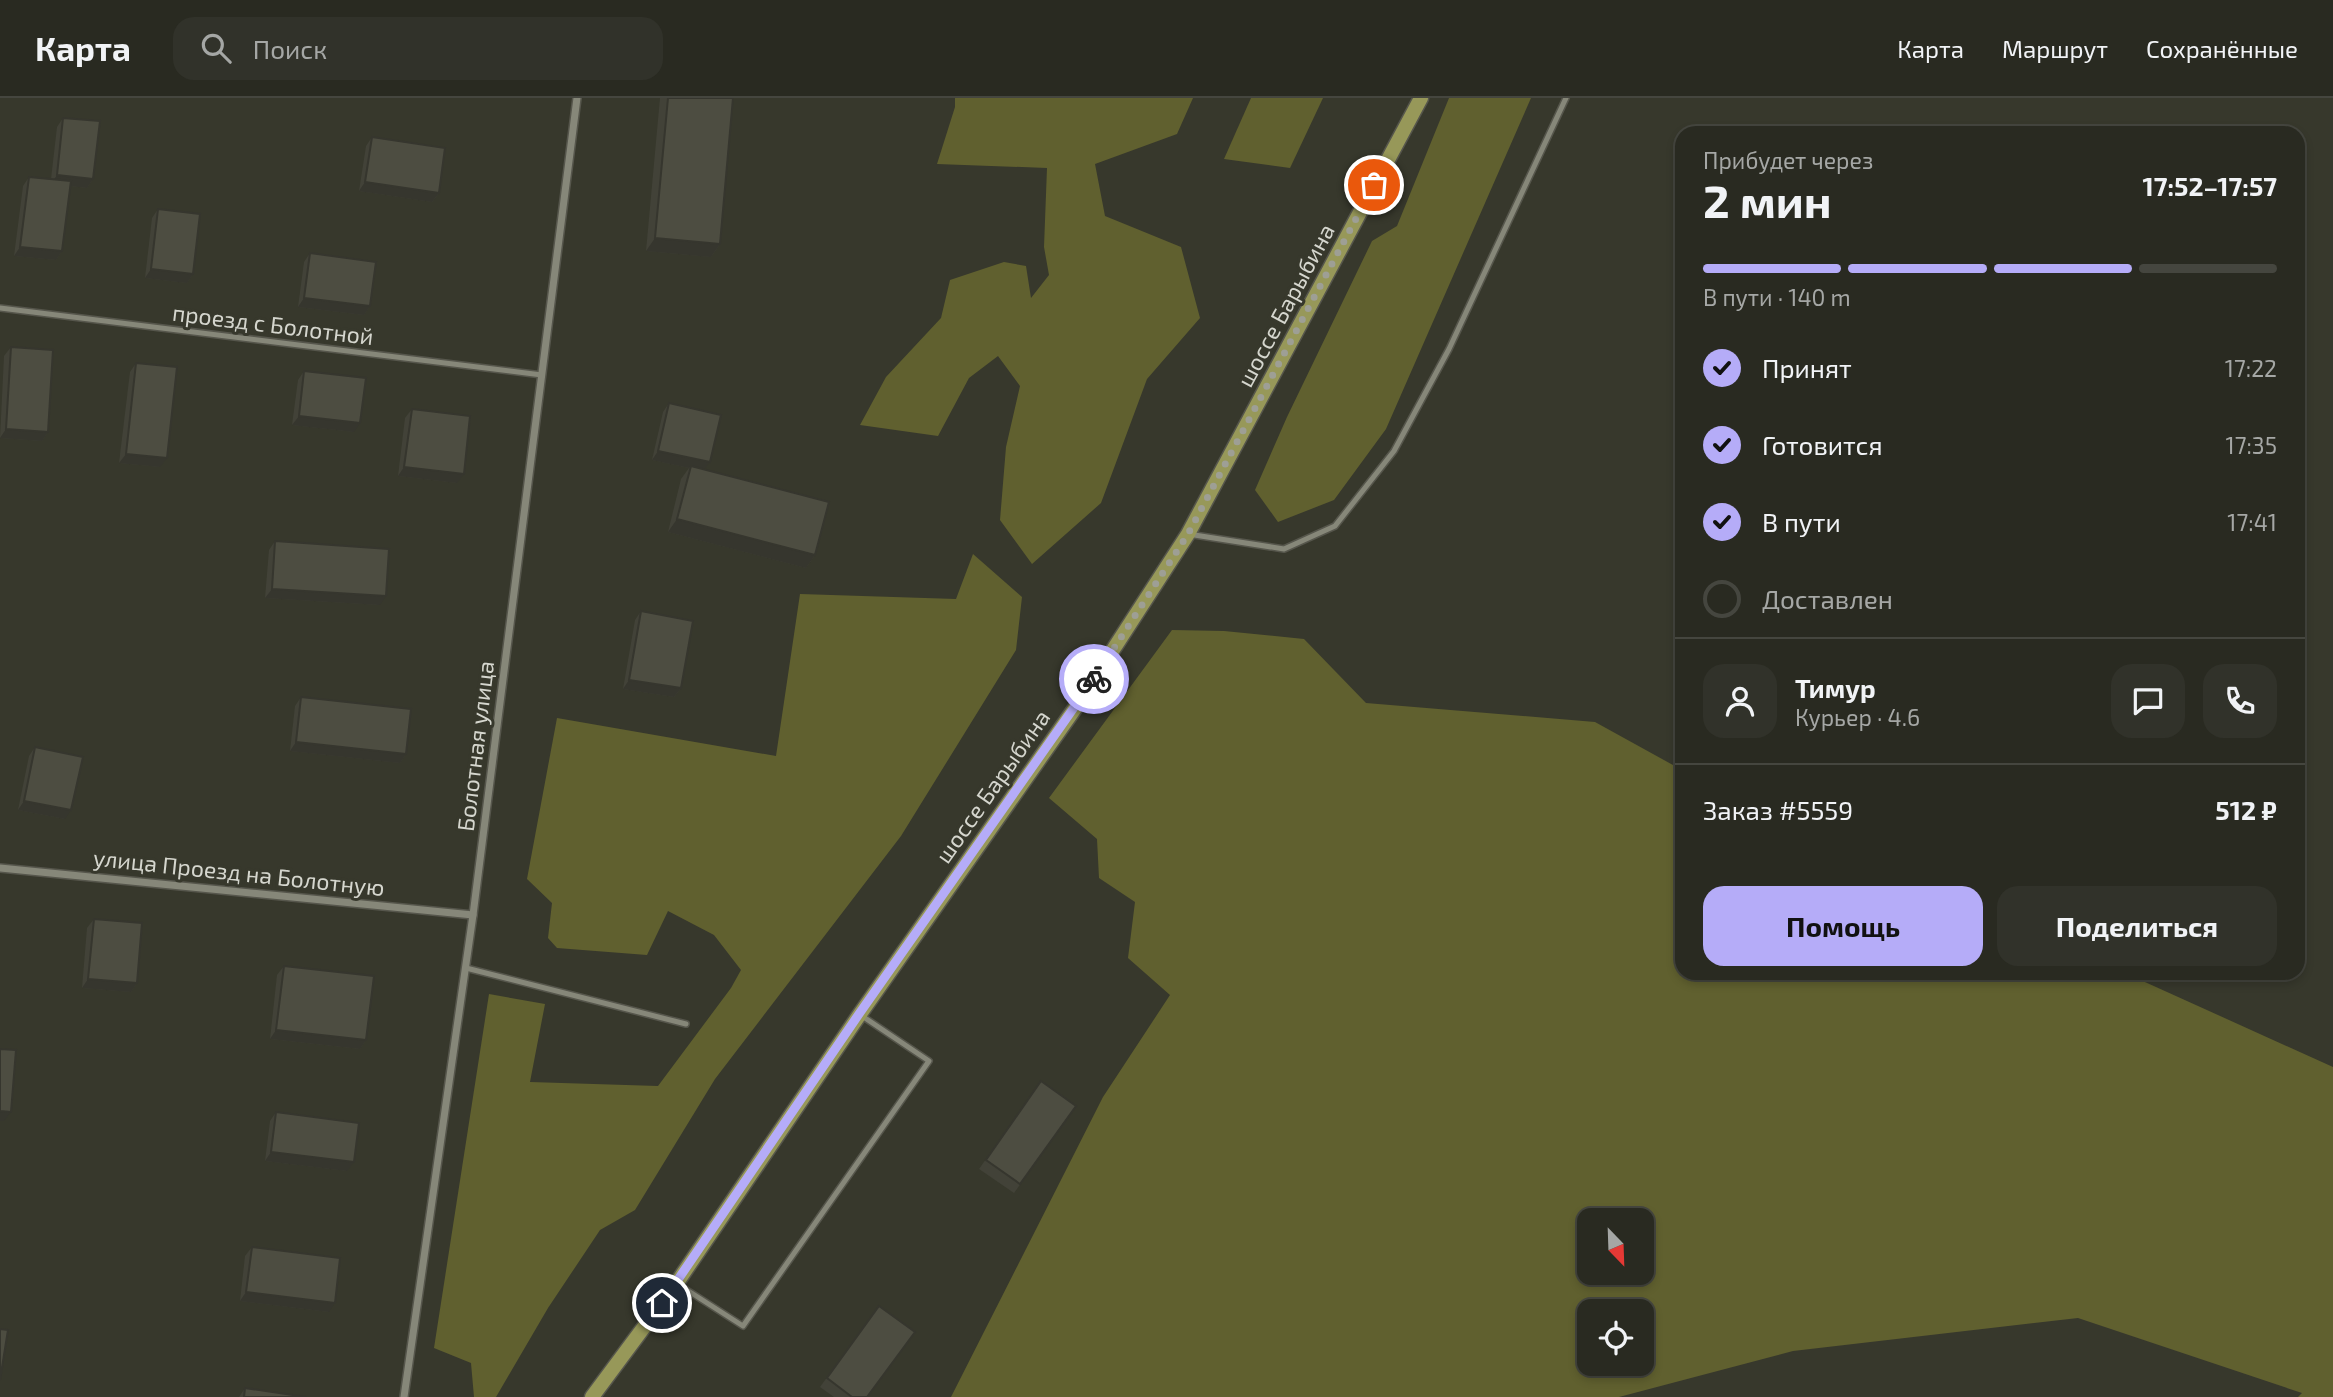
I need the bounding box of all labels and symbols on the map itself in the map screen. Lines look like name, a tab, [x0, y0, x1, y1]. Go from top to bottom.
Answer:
pin	[1344, 155, 1404, 215]
street label: шоссе Барыбина	[1230, 219, 1340, 391]
street label: проезд с Болотной	[171, 298, 375, 350]
courier	[1059, 644, 1129, 714]
street label: Болотная улица	[451, 659, 500, 833]
street label: шоссе Барыбина	[929, 704, 1055, 868]
street label: улица Проезд на Болотную	[92, 843, 386, 902]
north arrow	[1577, 1208, 1654, 1284]
pin	[632, 1273, 692, 1333]

